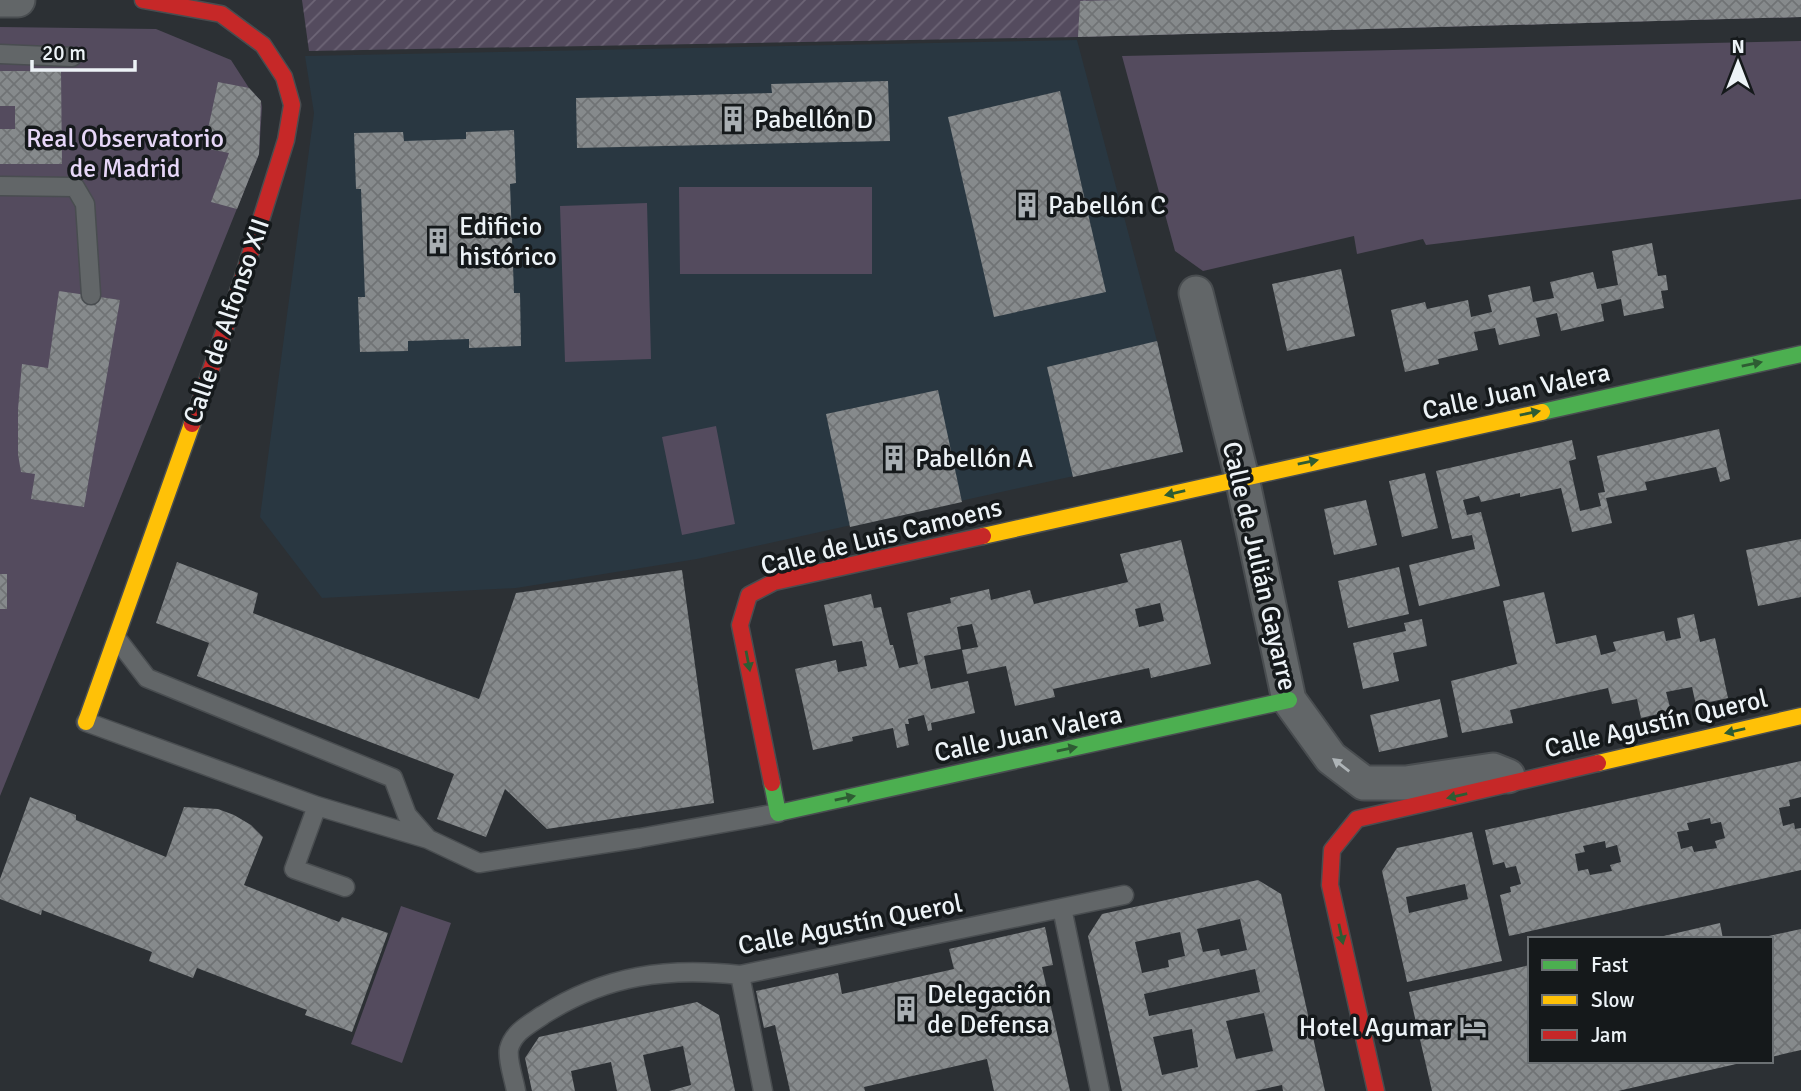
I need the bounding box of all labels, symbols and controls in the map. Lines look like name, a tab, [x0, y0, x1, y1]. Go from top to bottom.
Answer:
scale bar	[32, 28, 135, 72]
north arrow	[1703, 28, 1773, 98]
text: N	[1731, 35, 1745, 59]
text: 20 m	[42, 40, 86, 66]
building icon: Pabellón D	[718, 104, 748, 134]
place label: Pabellón D	[754, 104, 873, 136]
park label: Real Observatorio de Madrid	[26, 123, 224, 185]
building icon: Pabellón C	[1012, 190, 1042, 220]
place label: Pabellón C	[1048, 190, 1166, 222]
place label: Edificio histórico	[459, 211, 557, 273]
street label: Calle de Alfonso XII	[177, 214, 277, 428]
building icon: Edificio histórico	[423, 226, 453, 256]
street label: Calle Juan Valera	[1419, 356, 1613, 428]
one-way arrow	[1742, 359, 1764, 370]
one-way arrow	[1519, 408, 1541, 419]
street label: Calle de Julián Gayarre	[1215, 439, 1303, 694]
building icon: Pabellón A	[879, 443, 909, 473]
place label: Pabellón A	[915, 443, 1033, 475]
one-way arrow	[1297, 457, 1319, 468]
one-way arrow	[1164, 488, 1186, 499]
street label: Calle de Luis Camoens	[757, 492, 1005, 582]
one-way arrow	[742, 650, 753, 672]
street label: Calle Agustín Querol	[1542, 683, 1771, 765]
street label: Calle Juan Valera	[931, 698, 1125, 770]
one-way arrow	[1723, 726, 1745, 737]
one-way arrow	[1056, 744, 1078, 755]
one-way arrow	[1333, 758, 1351, 773]
one-way arrow	[1446, 791, 1468, 802]
one-way arrow	[834, 793, 856, 804]
street label: Calle Agustín Querol	[735, 888, 965, 962]
one-way arrow	[1336, 923, 1347, 945]
legend	[1528, 937, 1773, 1063]
text: Fast	[1591, 952, 1628, 978]
place label: Delegación de Defensa	[927, 979, 1051, 1041]
text: Slow	[1591, 987, 1635, 1013]
building icon: Delegación de Defensa	[891, 994, 921, 1024]
place label: Hotel Agumar	[1299, 1012, 1452, 1044]
hotel icon: Hotel Agumar	[1458, 1012, 1488, 1042]
text: Jam	[1591, 1022, 1627, 1048]

